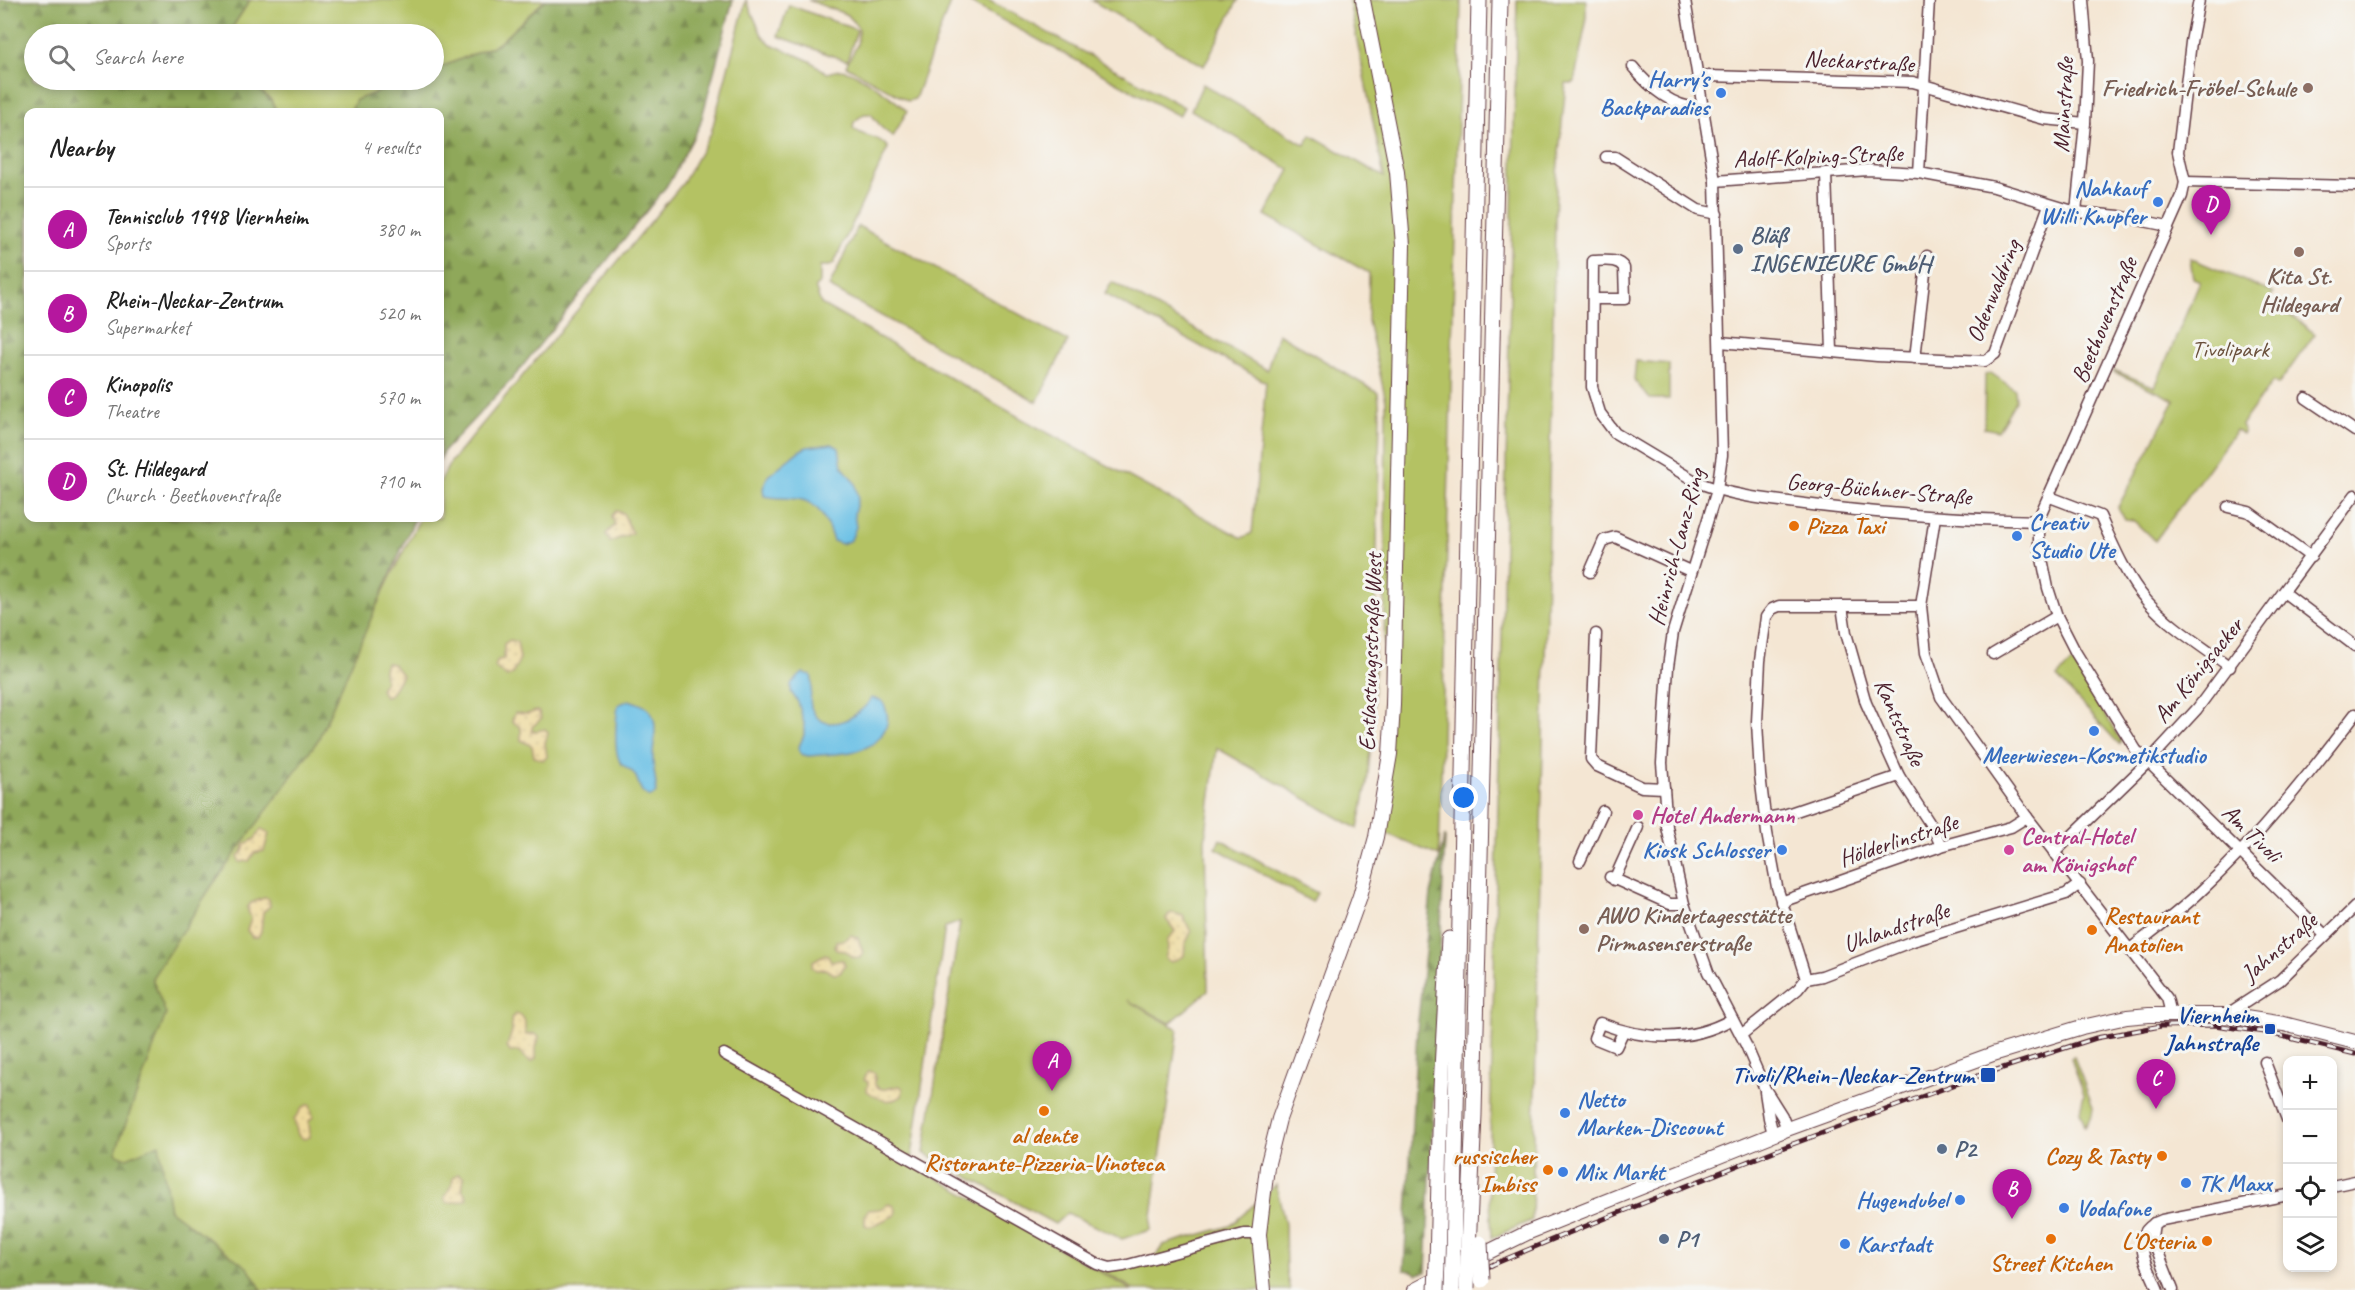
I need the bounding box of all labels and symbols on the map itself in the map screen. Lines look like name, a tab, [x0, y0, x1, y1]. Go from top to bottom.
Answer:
street label: Neckarstraße	[1803, 43, 1917, 79]
street label: Mainstraße	[2046, 55, 2081, 153]
place label: Harry's Backparadies	[1600, 64, 1712, 122]
place label: Friedrich-Fröbel-Schule	[2102, 73, 2298, 103]
marker: Friedrich-Fröbel-Schule	[2301, 81, 2315, 95]
marker: Harry's Backparadies	[1714, 86, 1728, 100]
street label: Adolf-Kolping-Straße	[1733, 138, 1905, 174]
place label: Nahkauf Willi Knupfer	[2040, 173, 2152, 231]
pin: D	[2192, 186, 2230, 235]
marker: Nahkauf Willi Knupfer	[2151, 195, 2165, 209]
place label: Bläß INGENIEURE GmbH	[1750, 220, 1935, 278]
street label: Odenwaldring	[1959, 233, 2028, 347]
marker: Bläß INGENIEURE GmbH	[1731, 242, 1745, 256]
marker: Kita St. Hildegard	[2292, 245, 2306, 259]
street label: Beethovenstraße	[2064, 251, 2145, 387]
place label: Kita St. Hildegard	[2260, 261, 2342, 319]
park label: Tivolipark	[2191, 334, 2271, 364]
street label: Heinrich-Lanz-Ring	[1641, 463, 1712, 629]
street label: Georg-Büchner-Straße	[1785, 466, 1975, 512]
place label: Creativ Studio Ute	[2029, 507, 2117, 565]
place label: Pizza Taxi	[1806, 511, 1888, 541]
marker: Pizza Taxi	[1787, 519, 1801, 533]
marker: Creativ Studio Ute	[2010, 529, 2024, 543]
street label: Entlastungsstraße West	[1352, 550, 1389, 752]
street label: Am Königsacker	[2146, 609, 2251, 729]
street label: Kantstraße	[1868, 674, 1933, 772]
marker: Meerwiesen-Kosmetikstudio	[2087, 724, 2101, 738]
place label: Meerwiesen-Kosmetikstudio	[1982, 740, 2208, 770]
your location	[1449, 783, 1478, 812]
street label: Am Tivoli	[2216, 797, 2291, 871]
place label: Hotel Andermann	[1650, 800, 1795, 830]
street label: Hölderlinstraße	[1835, 806, 1963, 873]
marker: Hotel Andermann	[1631, 808, 1645, 822]
place label: Central-Hotel am Königshof	[2021, 821, 2138, 879]
place label: Kiosk Schlosser	[1642, 835, 1772, 865]
marker: Kiosk Schlosser	[1775, 843, 1789, 857]
marker: Central-Hotel am Königshof	[2002, 843, 2016, 857]
street label: Uhlandstraße	[1839, 894, 1955, 959]
place label: AWO Kindertagesstätte Pirmasenserstraße	[1596, 900, 1793, 958]
place label: Restaurant Anatolien	[2104, 901, 2201, 959]
street label: Jahnstraße	[2234, 904, 2325, 989]
marker: AWO Kindertagesstätte Pirmasenserstraße	[1577, 922, 1591, 936]
marker: Restaurant Anatolien	[2085, 923, 2099, 937]
place label: Viernheim Jahnstraße	[2163, 1000, 2260, 1058]
marker: Viernheim Jahnstraße	[2263, 1022, 2277, 1036]
pin: A	[1032, 1042, 1072, 1091]
place label: Tivoli/Rhein-Neckar-Zentrum	[1732, 1060, 1976, 1090]
pin: C	[2136, 1060, 2176, 1109]
marker: Tivoli/Rhein-Neckar-Zentrum	[1979, 1066, 1997, 1084]
place label: Netto Marken-Discount	[1577, 1084, 1725, 1142]
marker: al dente Ristorante-Pizzeria-Vinoteca	[1037, 1104, 1051, 1118]
marker: Netto Marken-Discount	[1558, 1106, 1572, 1120]
place label: al dente Ristorante-Pizzeria-Vinoteca	[924, 1120, 1166, 1178]
place label: P2	[1954, 1134, 1978, 1164]
place label: russischer Imbiss	[1452, 1141, 1539, 1199]
place label: Cozy & Tasty	[2045, 1141, 2153, 1171]
marker: P2	[1935, 1142, 1949, 1156]
marker: Cozy & Tasty	[2155, 1149, 2169, 1163]
place label: Mix Markt	[1575, 1157, 1667, 1187]
marker: russischer Imbiss	[1541, 1163, 1555, 1177]
marker: Mix Markt	[1556, 1165, 1570, 1179]
place label: TK Maxx	[2198, 1168, 2274, 1198]
pin: B	[1992, 1170, 2032, 1219]
marker: TK Maxx	[2179, 1176, 2193, 1190]
place label: Hugendubel	[1856, 1185, 1953, 1215]
marker: Hugendubel	[1953, 1193, 1967, 1207]
place label: Vodafone	[2076, 1193, 2152, 1223]
marker: Vodafone	[2057, 1201, 2071, 1215]
place label: P1	[1676, 1224, 1701, 1254]
place label: L'Osteria	[2122, 1226, 2197, 1256]
place label: Karstadt	[1857, 1229, 1934, 1259]
marker: P1	[1657, 1232, 1671, 1246]
marker: Street Kitchen	[2044, 1232, 2058, 1246]
marker: L'Osteria	[2200, 1234, 2214, 1248]
marker: Karstadt	[1838, 1237, 1852, 1251]
place label: Street Kitchen	[1990, 1248, 2113, 1278]

